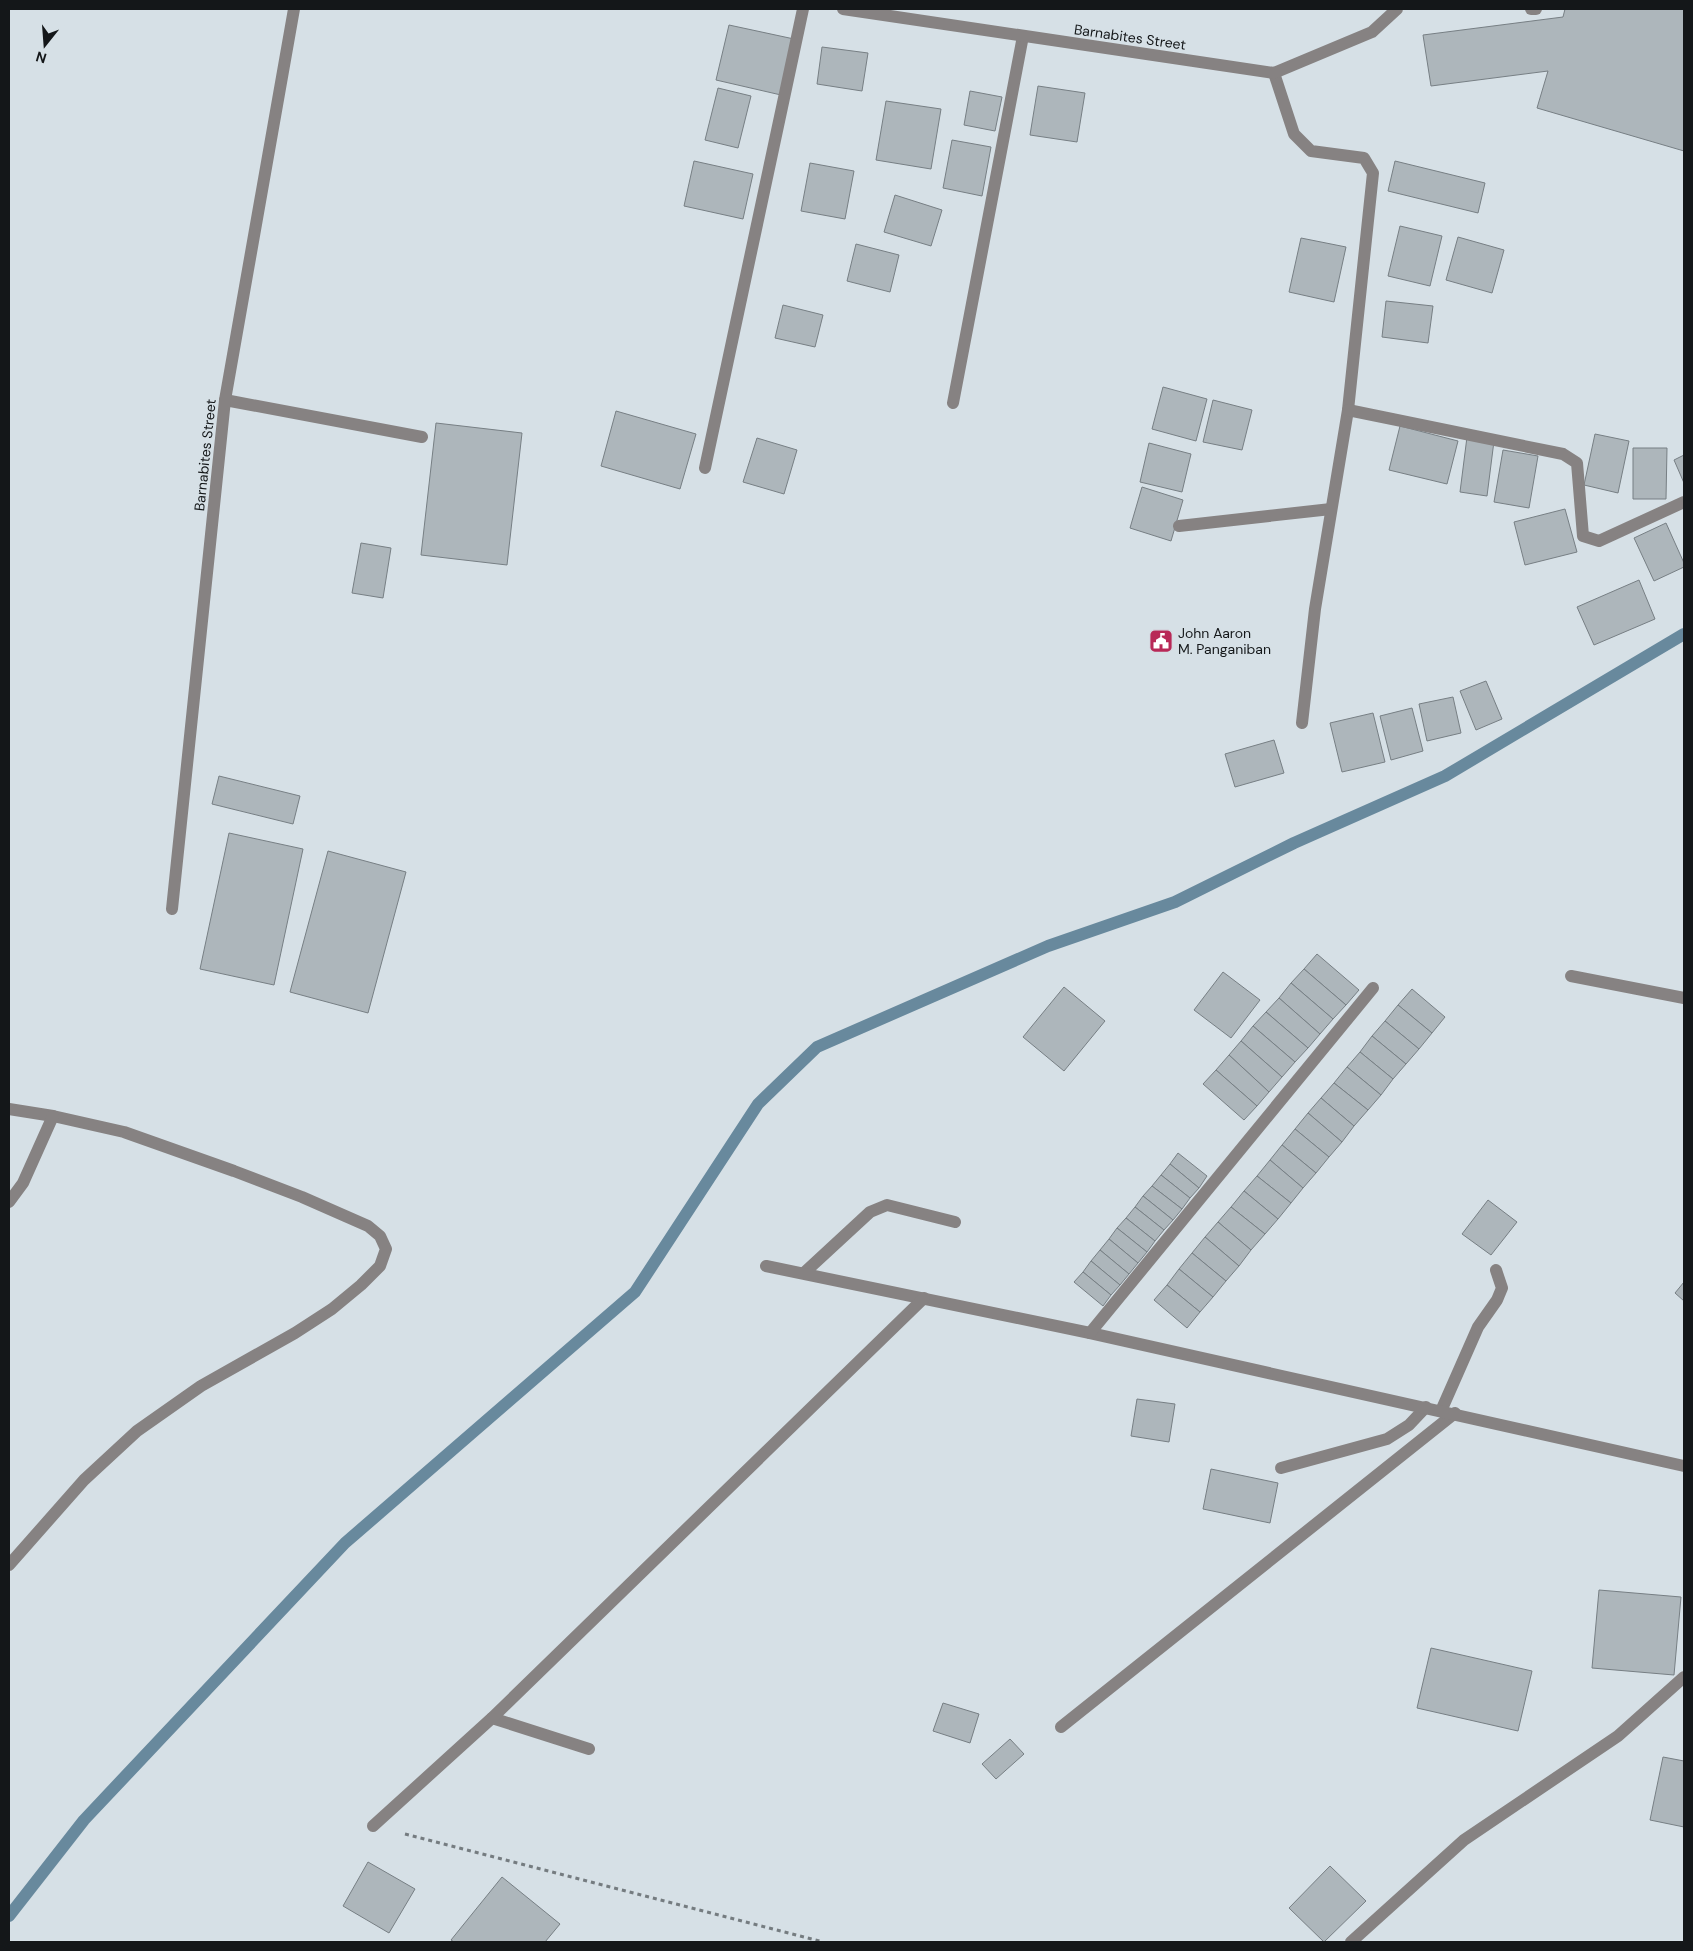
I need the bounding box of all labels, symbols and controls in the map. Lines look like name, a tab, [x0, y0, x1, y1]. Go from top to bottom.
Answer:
north arrow	[20, 20, 70, 70]
street label: Barnabites Street	[1073, 20, 1187, 54]
text: N	[34, 47, 49, 68]
street label: Barnabites Street	[190, 398, 220, 512]
place label: John Aaron M. Panganiban	[1178, 624, 1271, 658]
public building icon: John Aaron M. Panganiban	[1148, 628, 1174, 654]

